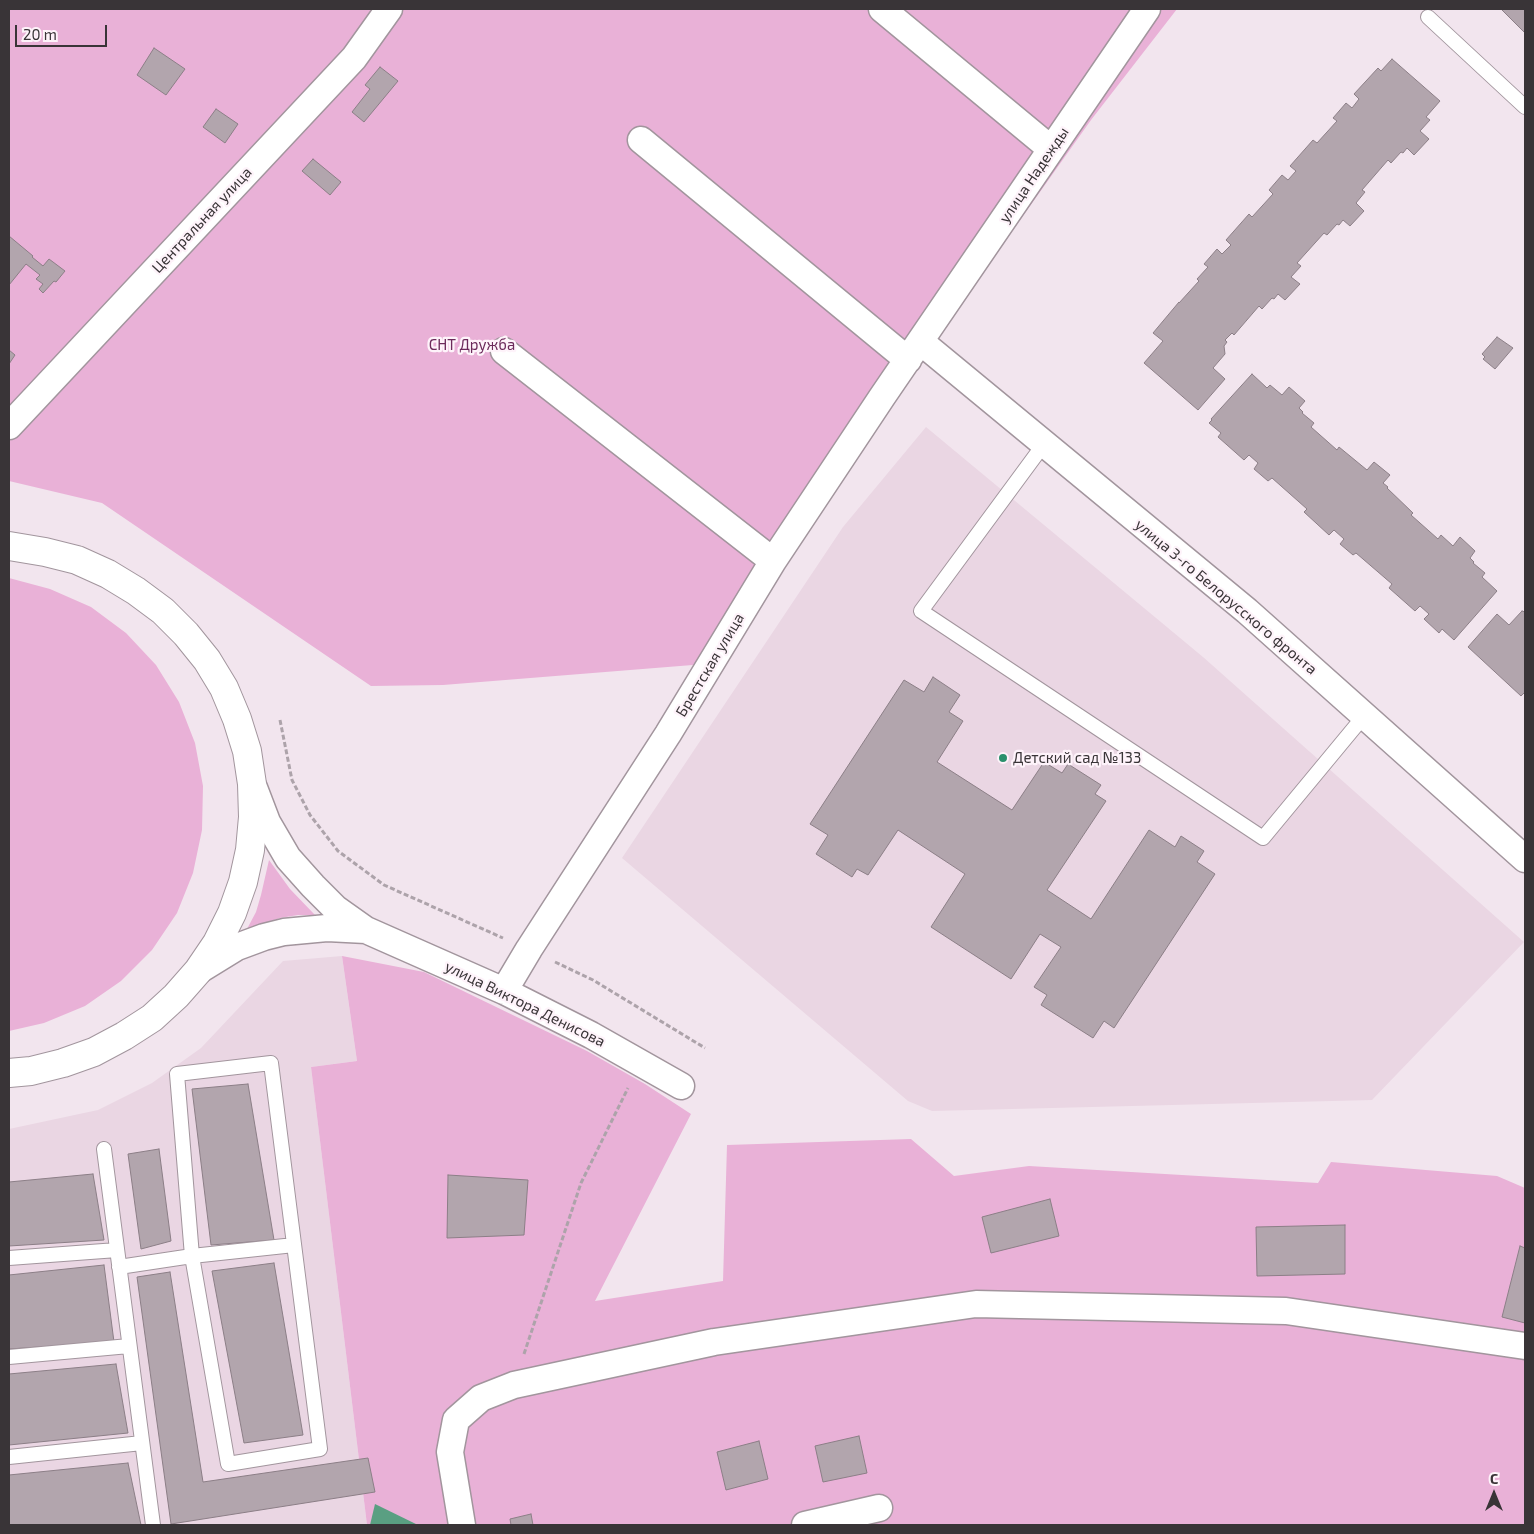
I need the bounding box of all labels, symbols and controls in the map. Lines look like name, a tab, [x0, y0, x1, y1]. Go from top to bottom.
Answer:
scale bar	[18, 15, 110, 47]
text: 20 m	[23, 25, 57, 43]
street label: улица Надежды	[995, 124, 1073, 226]
street label: Центральная улица	[148, 163, 256, 277]
park label: СНТ Дружба	[429, 336, 515, 354]
street label: улица 3-го Белорусского фронта	[1131, 516, 1321, 678]
street label: Брестская улица	[672, 610, 748, 720]
place label: Детский сад №133	[1013, 749, 1141, 767]
marker: Детский сад №133	[997, 752, 1009, 764]
street label: улица Виктора Денисова	[442, 957, 608, 1051]
north arrow	[1469, 1469, 1519, 1519]
text: С	[1490, 1470, 1498, 1487]

